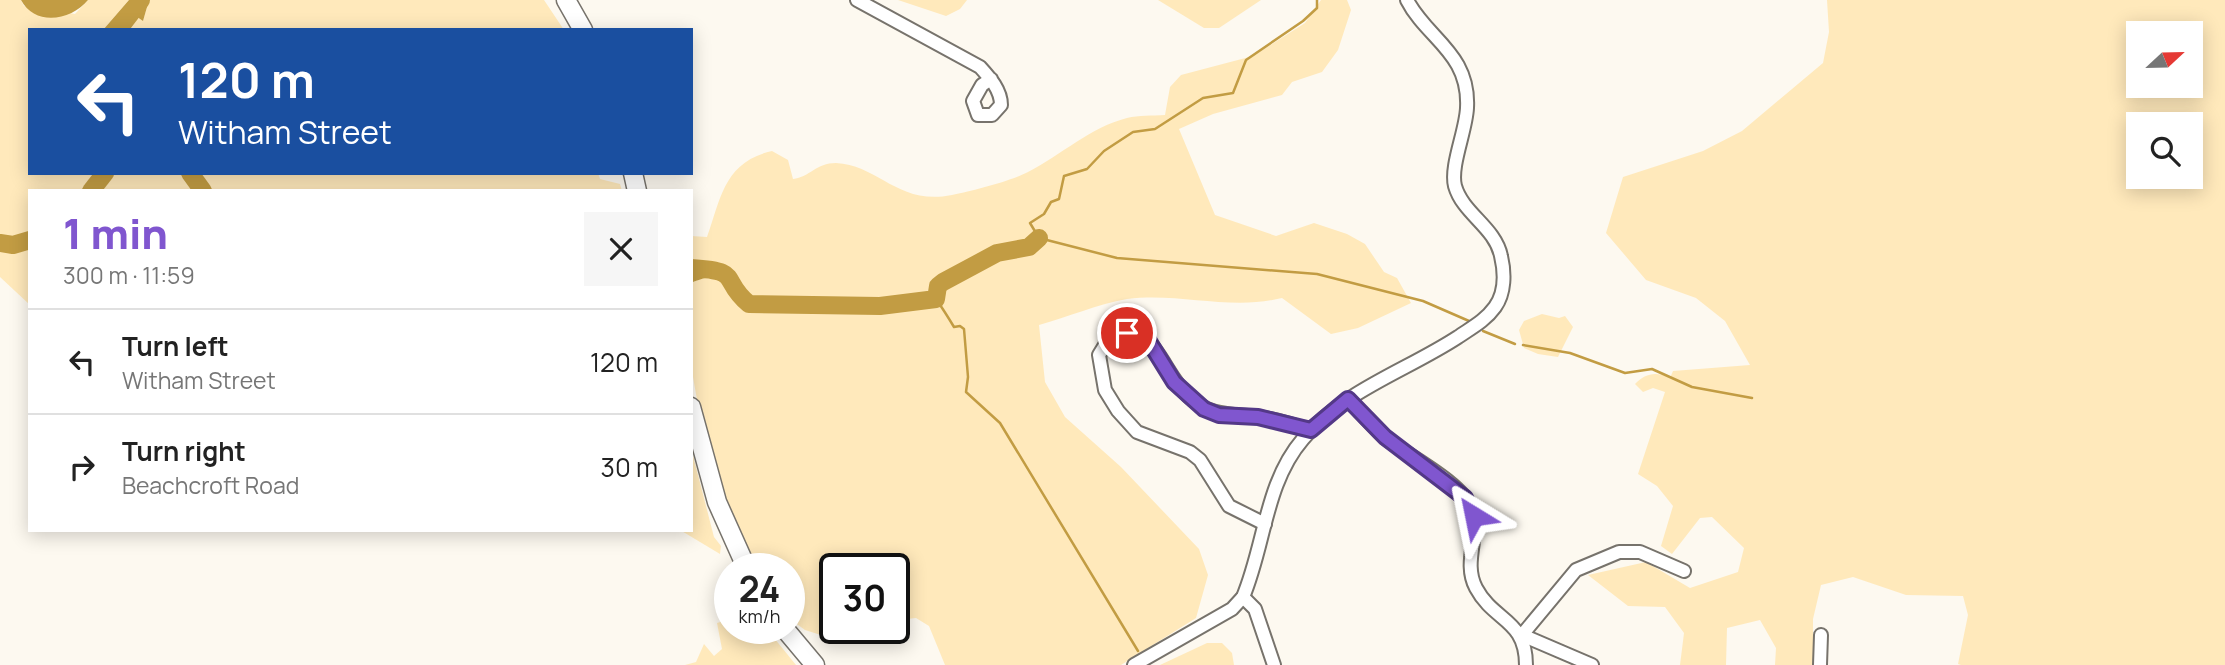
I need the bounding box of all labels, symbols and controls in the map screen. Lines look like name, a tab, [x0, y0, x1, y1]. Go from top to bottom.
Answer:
north arrow	[2126, 21, 2203, 98]
map controls	[2126, 21, 2203, 189]
text: 120 m	[178, 46, 315, 113]
icon: left	[63, 56, 154, 147]
text: Witham Street	[178, 110, 392, 154]
button: search	[2126, 112, 2203, 189]
text: 1 min	[63, 204, 168, 262]
button: close	[584, 212, 658, 286]
text: 300 m · 11:59	[63, 259, 195, 291]
pin	[1097, 303, 1157, 363]
icon: arrive	[1108, 314, 1146, 352]
text: Turn left	[122, 328, 229, 364]
icon: left	[63, 343, 101, 381]
text: 120 m	[590, 344, 658, 380]
text: Witham Street	[122, 364, 276, 396]
text: Turn right	[122, 433, 246, 469]
icon: right	[63, 448, 101, 486]
text: 30 m	[601, 449, 658, 485]
text: Beachcroft Road	[122, 469, 299, 501]
position arrow	[1437, 479, 1511, 553]
speed limit sign: 30	[819, 553, 910, 644]
text: 24	[739, 565, 780, 613]
text: km/h	[739, 604, 780, 628]

